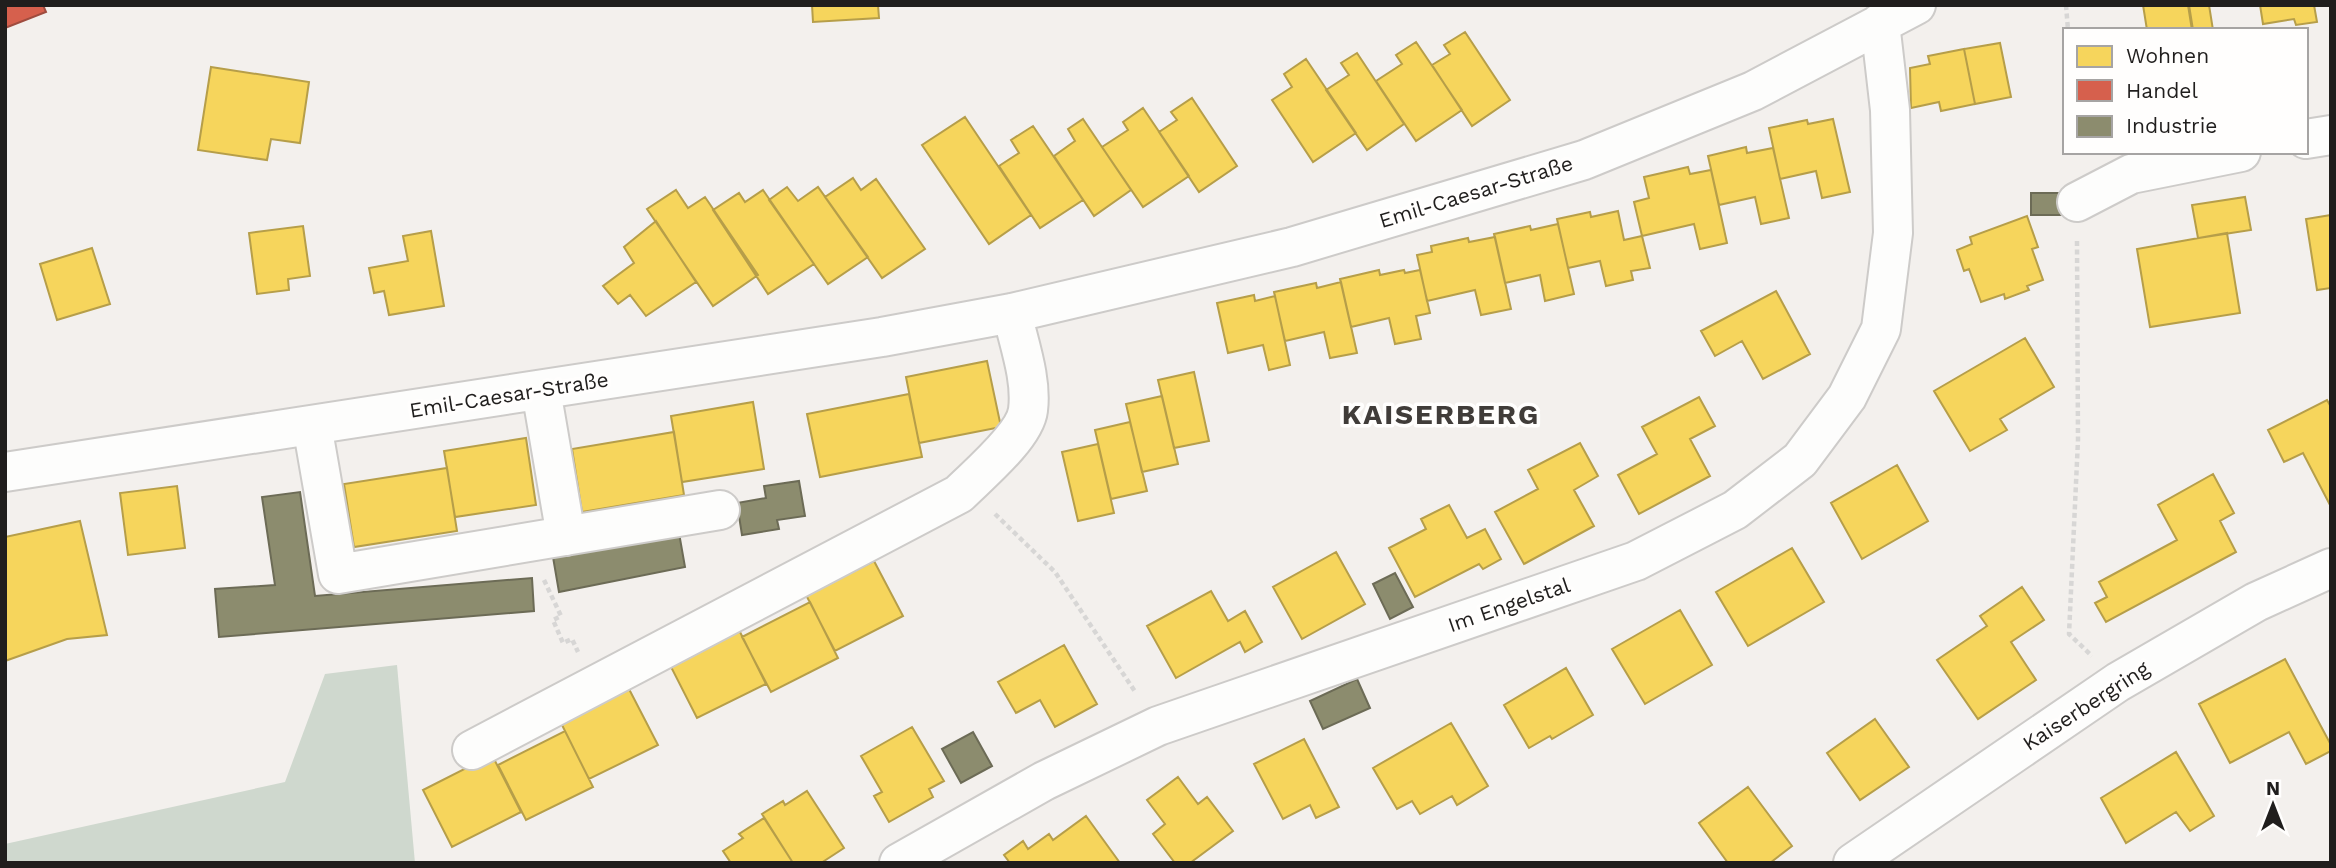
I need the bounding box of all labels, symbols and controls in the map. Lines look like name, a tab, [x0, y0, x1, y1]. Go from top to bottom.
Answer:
legend	[2063, 28, 2308, 154]
text: Wohnen	[2126, 43, 2209, 68]
text: Handel	[2126, 78, 2198, 103]
text: Industrie	[2126, 113, 2217, 138]
street label: Emil-Caesar-Straße	[1376, 150, 1576, 233]
street label: Emil-Caesar-Straße	[408, 366, 610, 423]
district label: KAISERBERG	[1342, 398, 1540, 431]
street label: Im Engelstal	[1444, 572, 1574, 637]
street label: Kaiserbergring	[2018, 655, 2154, 756]
north arrow	[2238, 770, 2308, 840]
text: N	[2266, 777, 2280, 800]

